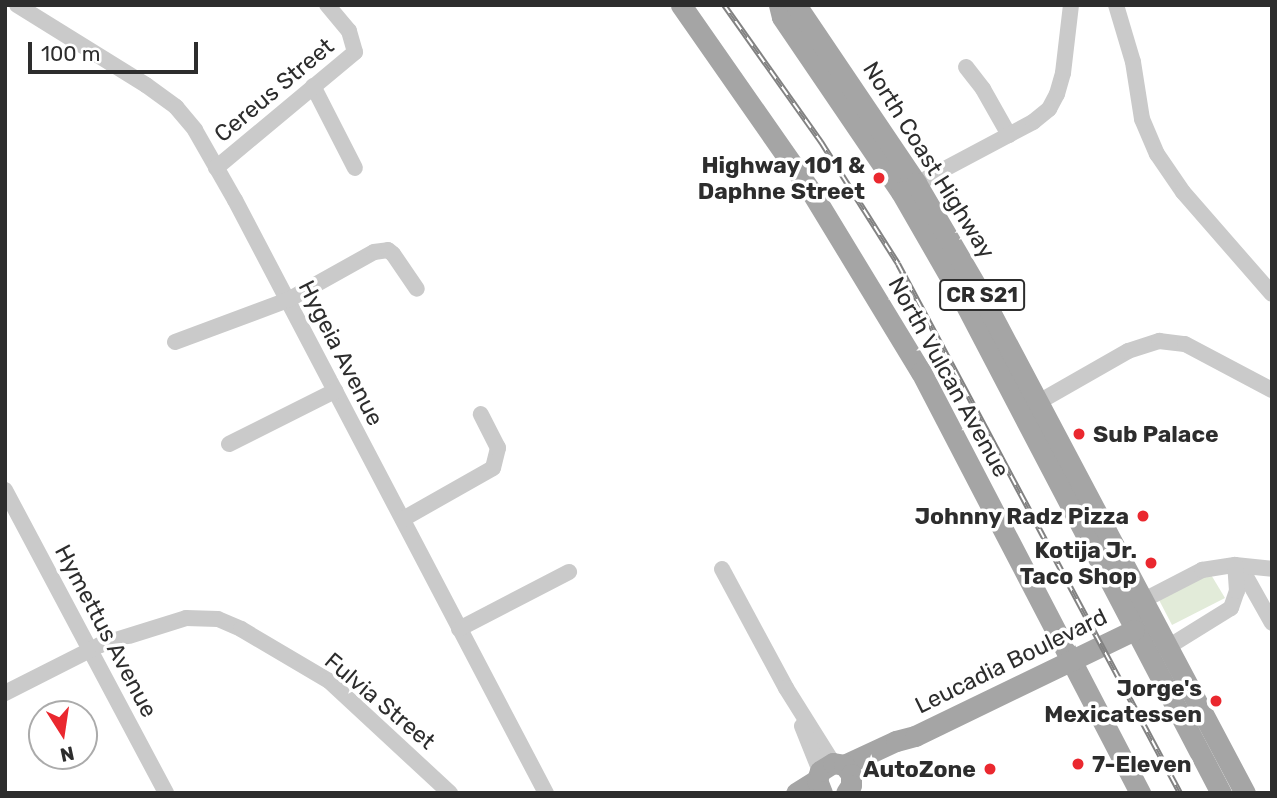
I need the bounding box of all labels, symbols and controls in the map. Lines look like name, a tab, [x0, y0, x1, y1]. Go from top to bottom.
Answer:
scale bar	[32, 28, 201, 72]
street label: Cereus Street	[209, 32, 339, 148]
text: 100 m	[41, 41, 100, 66]
street label: North Coast Highway	[857, 56, 1001, 264]
place label: Highway 101 & Daphne Street	[698, 151, 865, 205]
marker: Highway 101 & Daphne Street	[871, 170, 887, 186]
street label: North Vulcan Avenue	[882, 272, 1016, 482]
street label: Hygeia Avenue	[292, 276, 390, 430]
road number: CR S21	[938, 278, 1026, 312]
place label: Sub Palace	[1093, 420, 1219, 448]
marker: Sub Palace	[1071, 426, 1087, 442]
place label: Johnny Radz Pizza	[914, 502, 1129, 530]
marker: Johnny Radz Pizza	[1135, 508, 1151, 524]
place label: Kotija Jr. Taco Shop	[1020, 536, 1137, 590]
street label: Hymettus Avenue	[49, 540, 163, 722]
marker: Kotija Jr. Taco Shop	[1143, 555, 1159, 571]
street label: Leucadia Boulevard	[911, 603, 1111, 719]
street label: Fulvia Street	[319, 647, 441, 755]
place label: Jorge's Mexicatessen	[1044, 674, 1202, 728]
marker: Jorge's Mexicatessen	[1208, 693, 1224, 709]
north arrow	[28, 700, 98, 770]
text: N	[58, 741, 76, 767]
place label: 7-Eleven	[1092, 750, 1192, 778]
place label: AutoZone	[863, 755, 976, 783]
marker: 7-Eleven	[1070, 756, 1086, 772]
marker: AutoZone	[982, 761, 998, 777]

